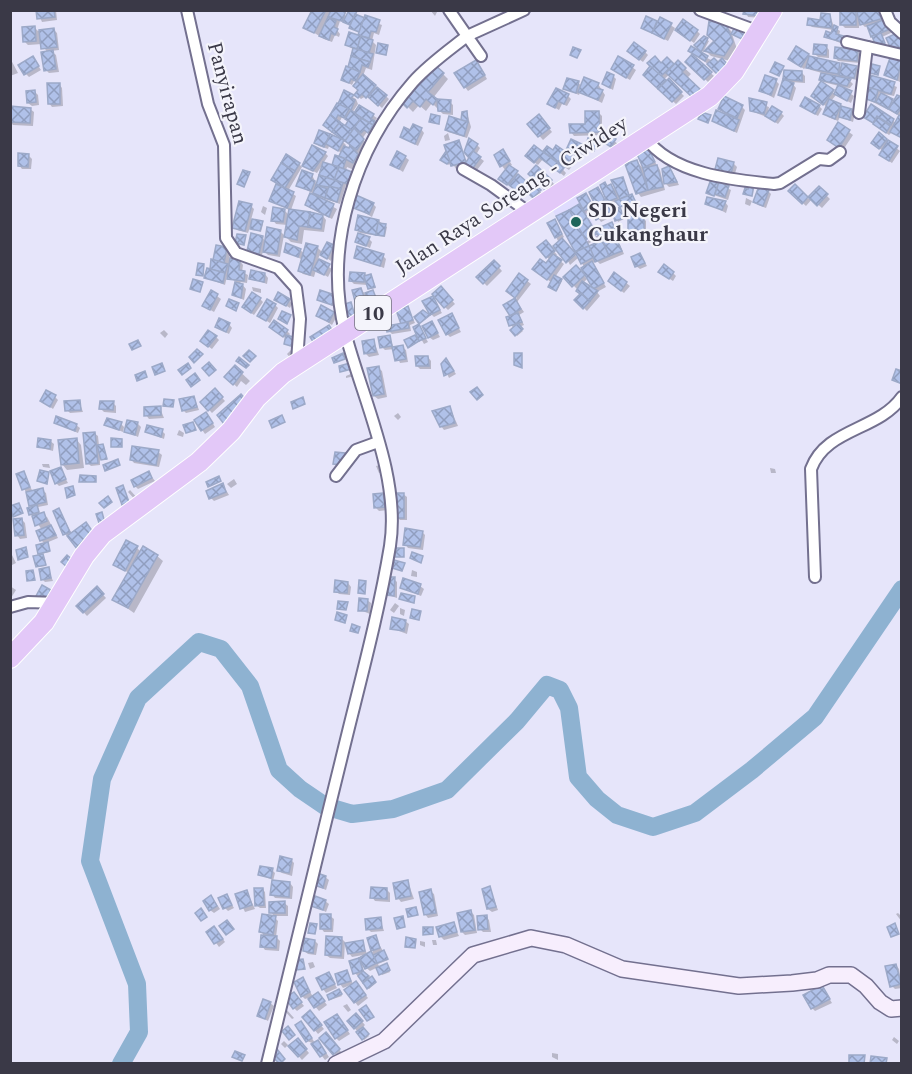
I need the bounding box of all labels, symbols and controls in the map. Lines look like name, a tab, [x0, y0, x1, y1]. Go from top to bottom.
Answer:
street label: Panyirapan	[198, 38, 256, 148]
street label: Jalan Raya Soreang - Ciwidey	[389, 108, 635, 283]
place label: SD Negeri Cukanghaur	[588, 195, 708, 251]
marker: SD Negeri Cukanghaur	[569, 215, 583, 229]
road number: 10	[355, 296, 391, 330]

